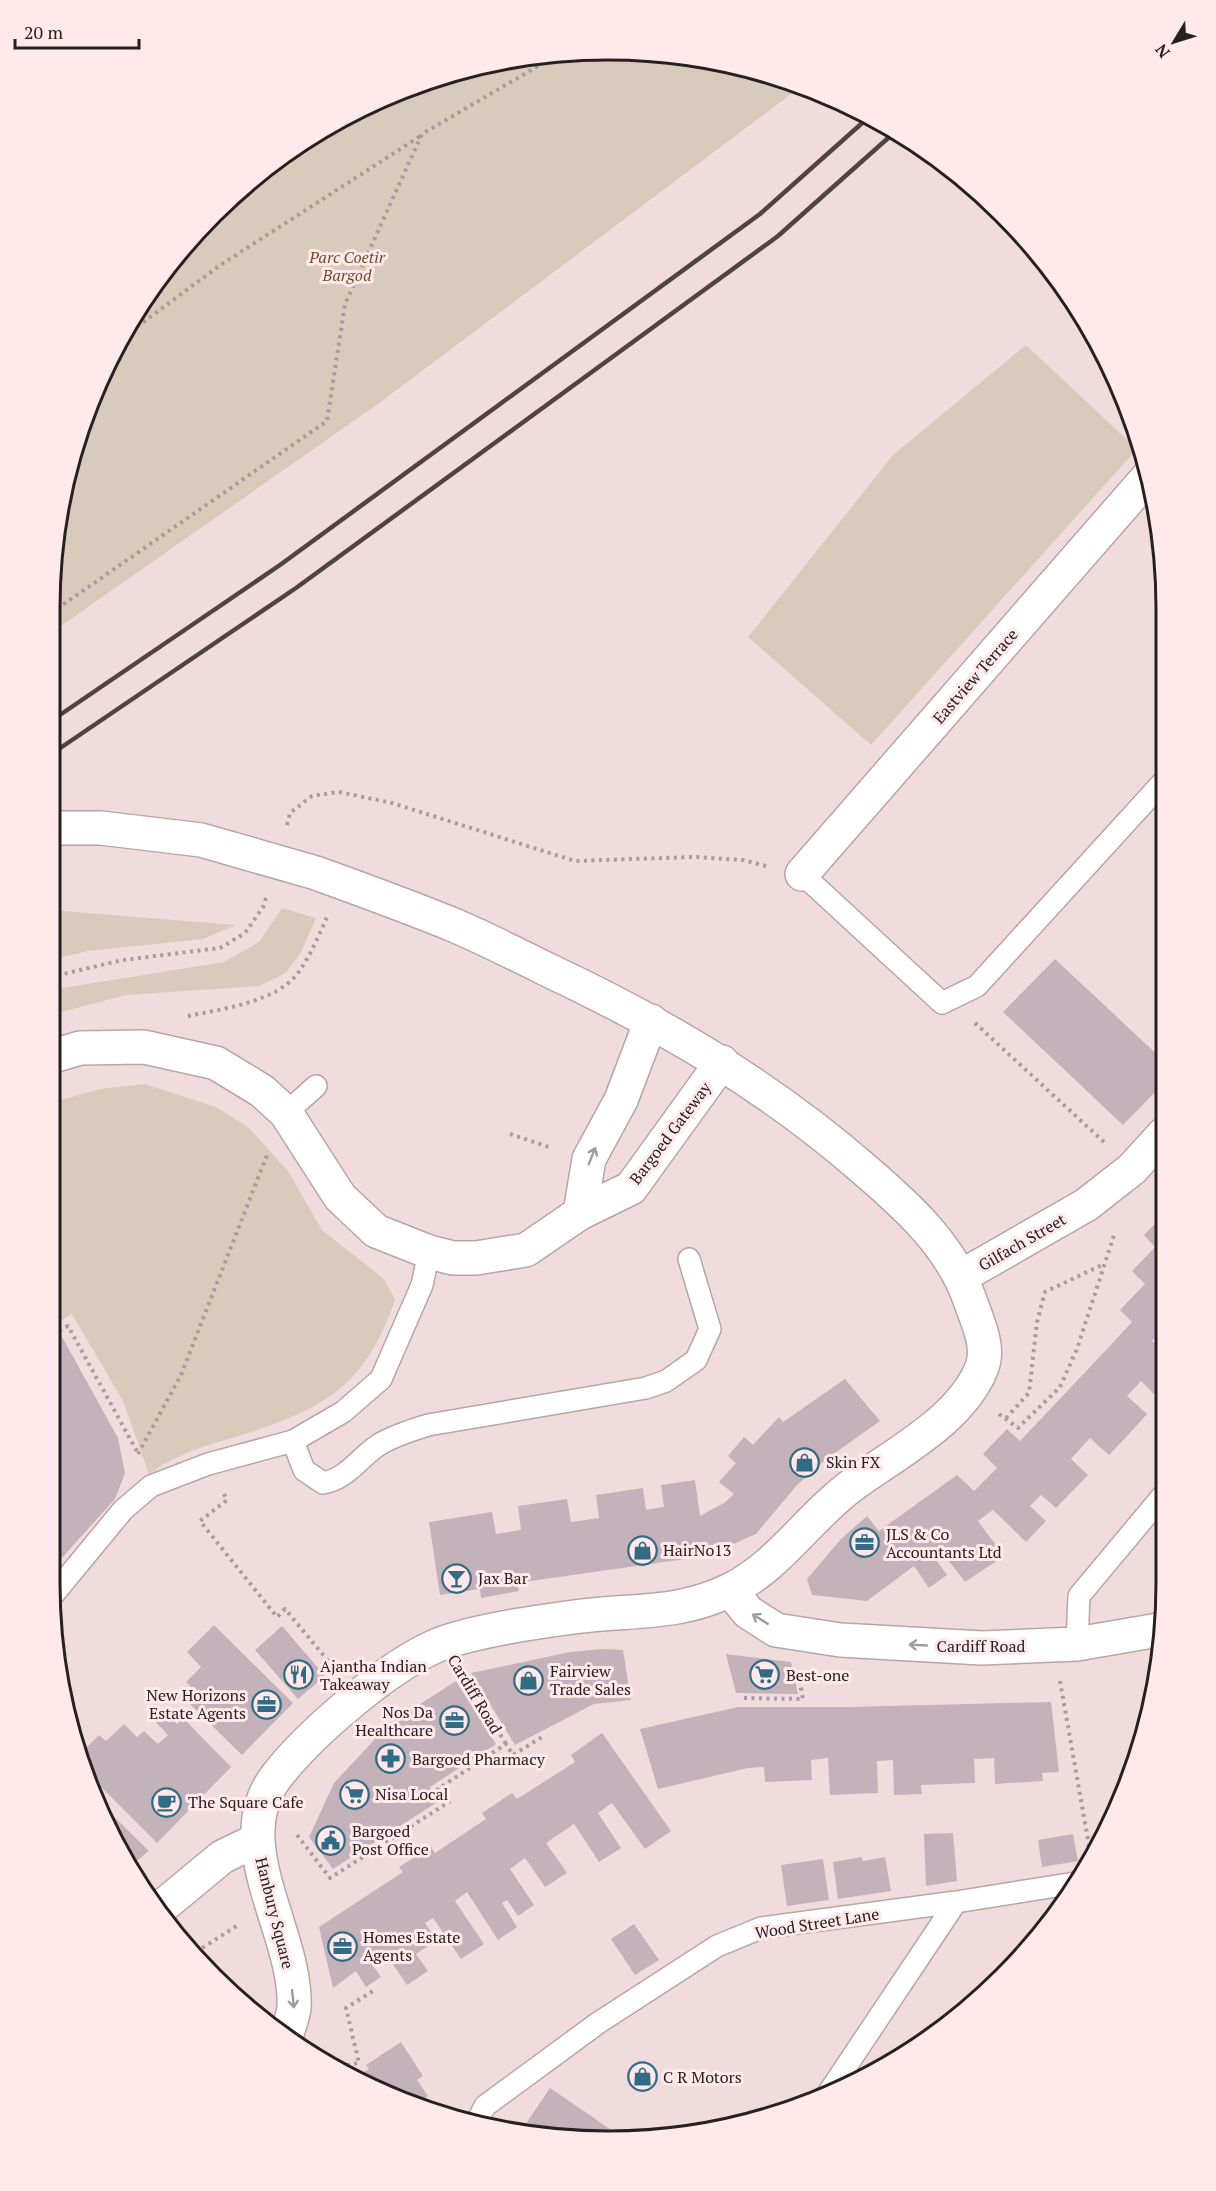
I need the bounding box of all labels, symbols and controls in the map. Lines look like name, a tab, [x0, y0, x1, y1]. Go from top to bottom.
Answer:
scale bar	[15, 12, 140, 50]
north arrow	[1144, 12, 1204, 72]
text: 20 m	[24, 20, 64, 44]
text: N	[1150, 40, 1175, 63]
park label: Parc Coetir Bargod	[308, 246, 386, 286]
street label: Eastview Terrace	[928, 624, 1022, 728]
street label: Bargoed Gateway	[624, 1077, 716, 1189]
one-way arrow	[587, 1147, 598, 1165]
street label: Gilfach Street	[974, 1208, 1070, 1276]
shop icon: Skin FX	[789, 1446, 821, 1478]
place label: Skin FX	[826, 1451, 881, 1473]
place label: JLS & Co Accountants Ltd	[886, 1523, 1002, 1563]
office icon: JLS & Co Accountants Ltd	[849, 1527, 881, 1559]
shop icon: HairNo13	[626, 1534, 658, 1566]
place label: HairNo13	[663, 1539, 731, 1561]
bar icon: Jax Bar	[441, 1562, 473, 1594]
place label: Jax Bar	[478, 1567, 529, 1589]
one-way arrow	[752, 1613, 769, 1625]
street label: Cardiff Road	[937, 1635, 1025, 1657]
one-way arrow	[908, 1639, 928, 1650]
street label: Cardiff Road	[443, 1650, 507, 1738]
place label: Ajantha Indian Takeaway	[320, 1655, 427, 1695]
restaurant icon: Ajantha Indian Takeaway	[283, 1659, 315, 1691]
supermarket icon: Best-one	[749, 1659, 781, 1691]
place label: Fairview Trade Sales	[550, 1660, 631, 1700]
shop icon: Fairview Trade Sales	[513, 1664, 545, 1696]
place label: Best-one	[786, 1664, 849, 1686]
place label: New Horizons Estate Agents	[146, 1684, 246, 1724]
office icon: New Horizons Estate Agents	[251, 1688, 283, 1720]
place label: Nos Da Healthcare	[355, 1701, 433, 1741]
office icon: Nos Da Healthcare	[438, 1705, 470, 1737]
pharmacy icon: Bargoed Pharmacy	[375, 1743, 407, 1775]
place label: Bargoed Pharmacy	[412, 1748, 546, 1770]
supermarket icon: Nisa Local	[338, 1778, 370, 1810]
place label: Nisa Local	[375, 1783, 449, 1805]
cafe icon: The Square Cafe	[151, 1786, 183, 1818]
place label: The Square Cafe	[188, 1791, 304, 1813]
place label: Bargoed Post Office	[352, 1820, 429, 1860]
public building icon: Bargoed Post Office	[315, 1824, 347, 1856]
street label: Hanbury Square	[250, 1855, 300, 1971]
street label: Wood Street Lane	[753, 1902, 881, 1944]
place label: Homes Estate Agents	[363, 1926, 460, 1966]
office icon: Homes Estate Agents	[326, 1930, 358, 1962]
one-way arrow	[288, 1988, 299, 2008]
shop icon: C R Motors	[626, 2061, 658, 2093]
place label: C R Motors	[663, 2066, 742, 2088]

